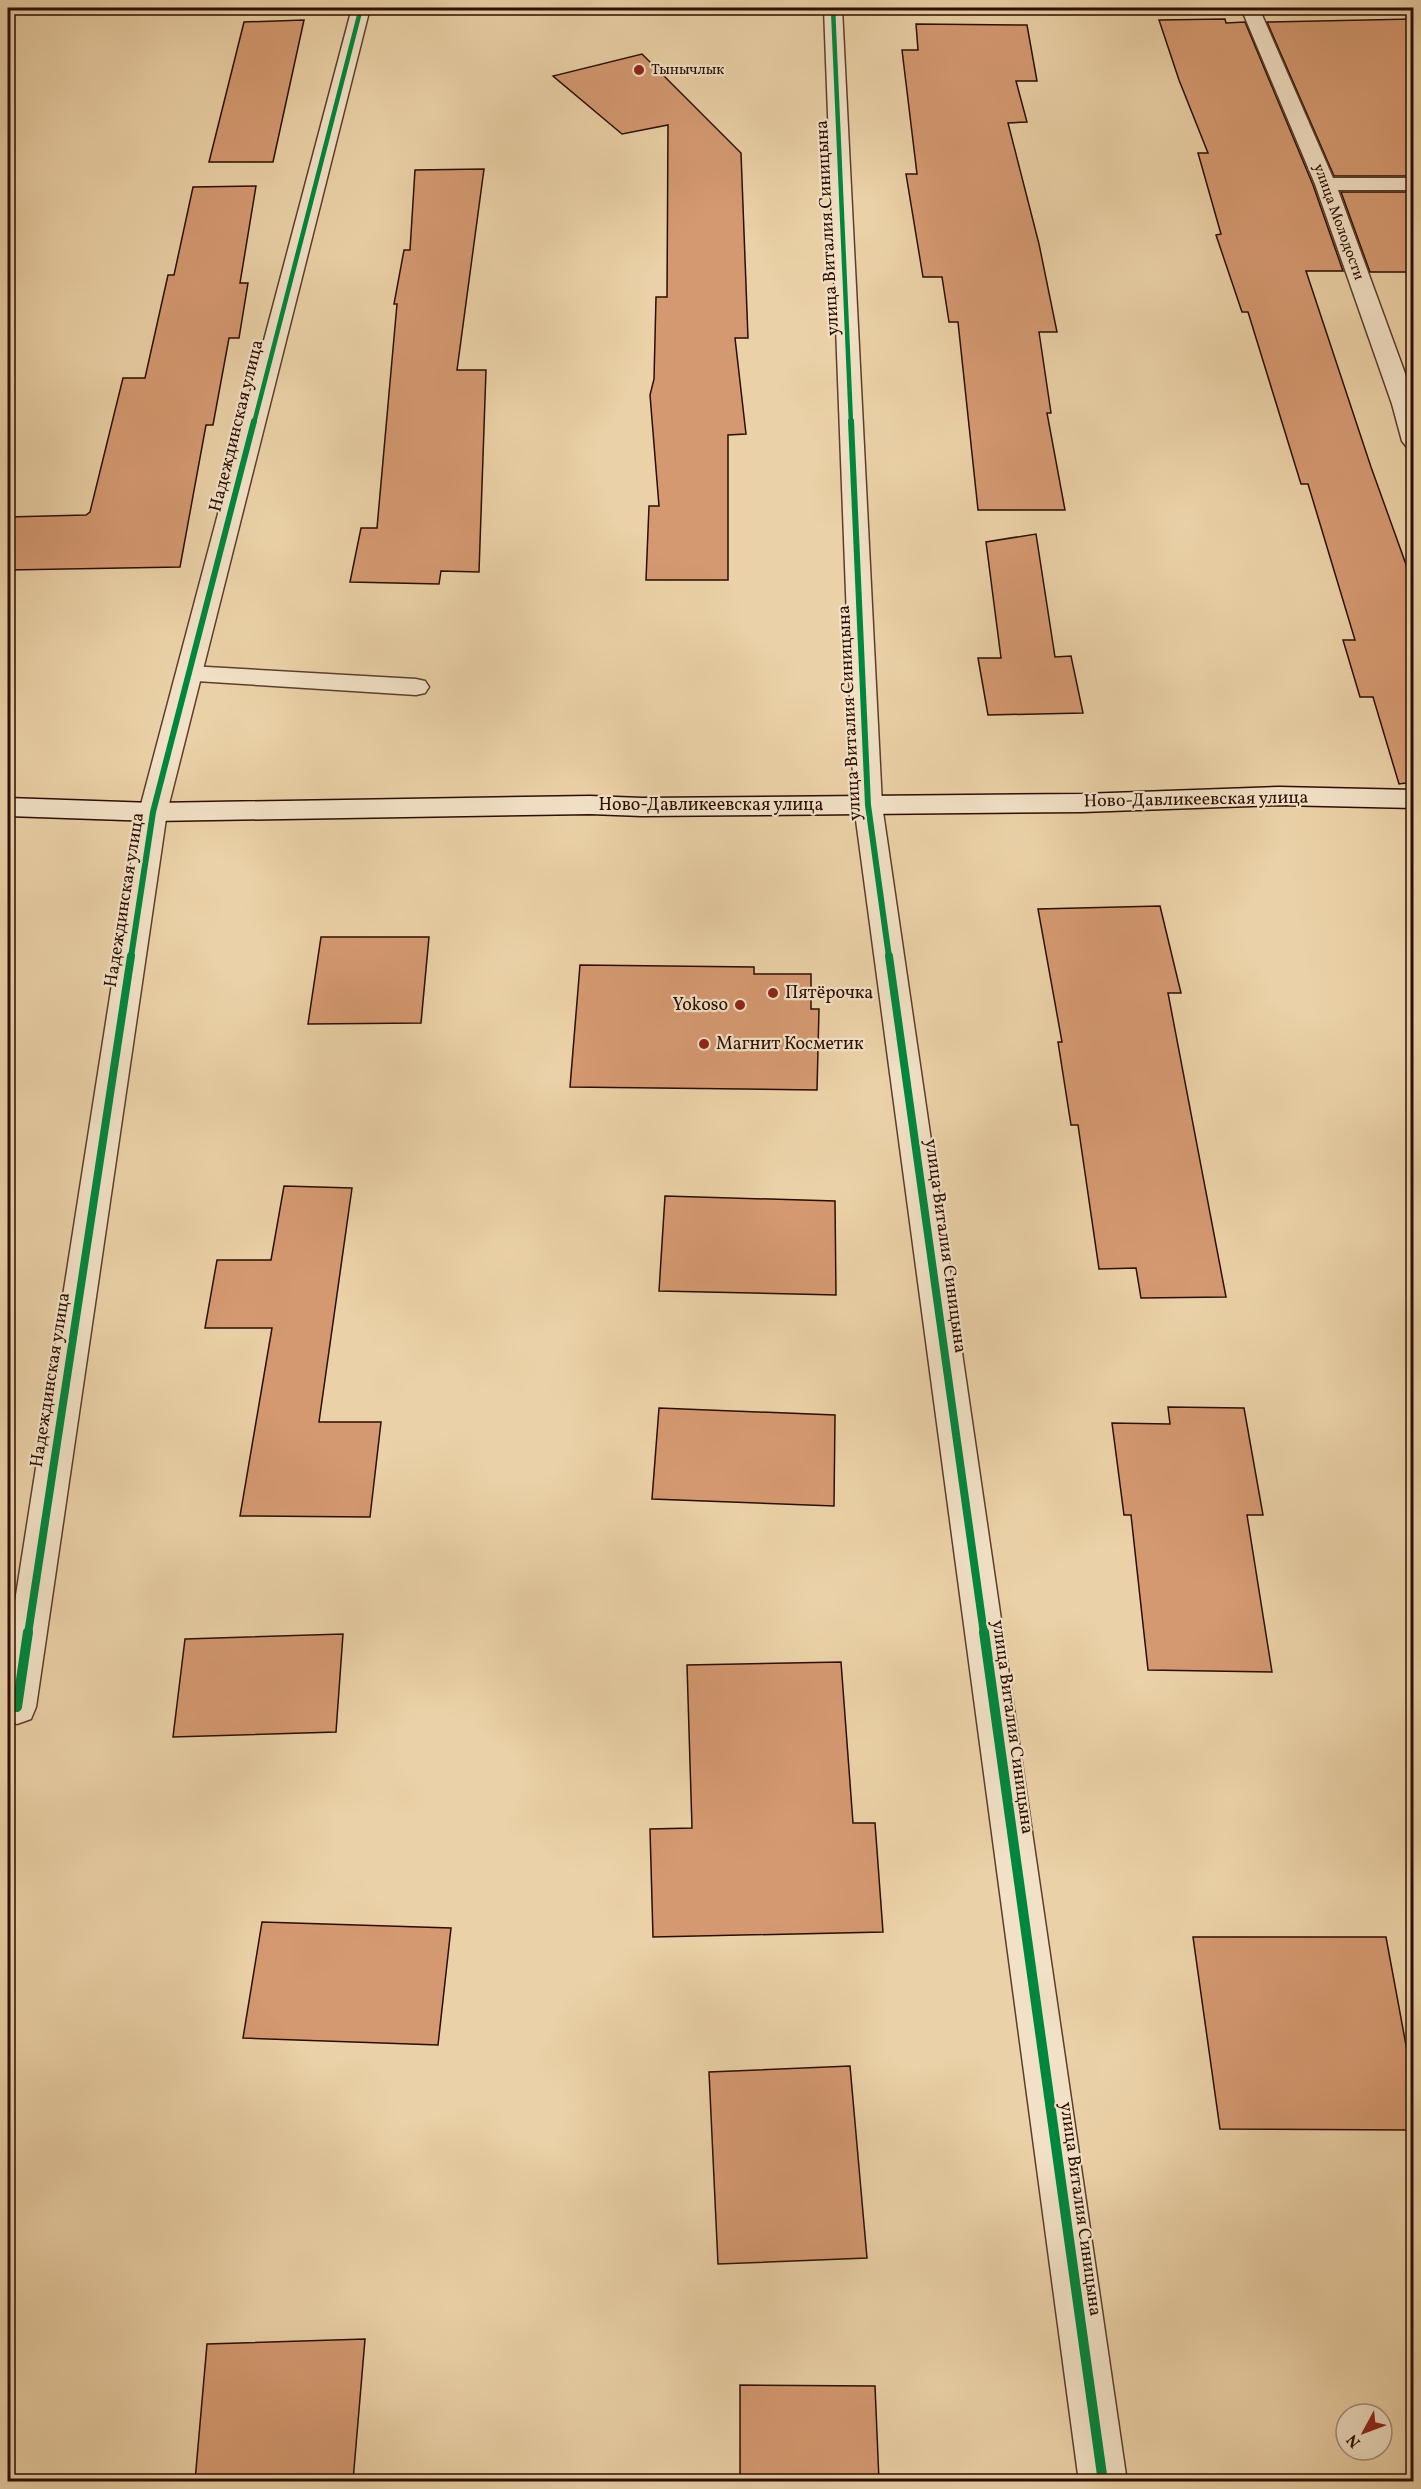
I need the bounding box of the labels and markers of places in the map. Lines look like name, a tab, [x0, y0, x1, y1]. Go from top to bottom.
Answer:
place label: Тынычлык	[651, 60, 724, 81]
marker: Тынычлык	[632, 63, 646, 77]
place label: Пятёрочка	[785, 981, 873, 1006]
marker: Пятёрочка	[766, 986, 780, 1000]
place label: Yokoso	[672, 993, 728, 1018]
marker: Yokoso	[733, 998, 747, 1012]
place label: Магнит Косметик	[716, 1032, 864, 1057]
marker: Магнит Косметик	[697, 1037, 711, 1051]

